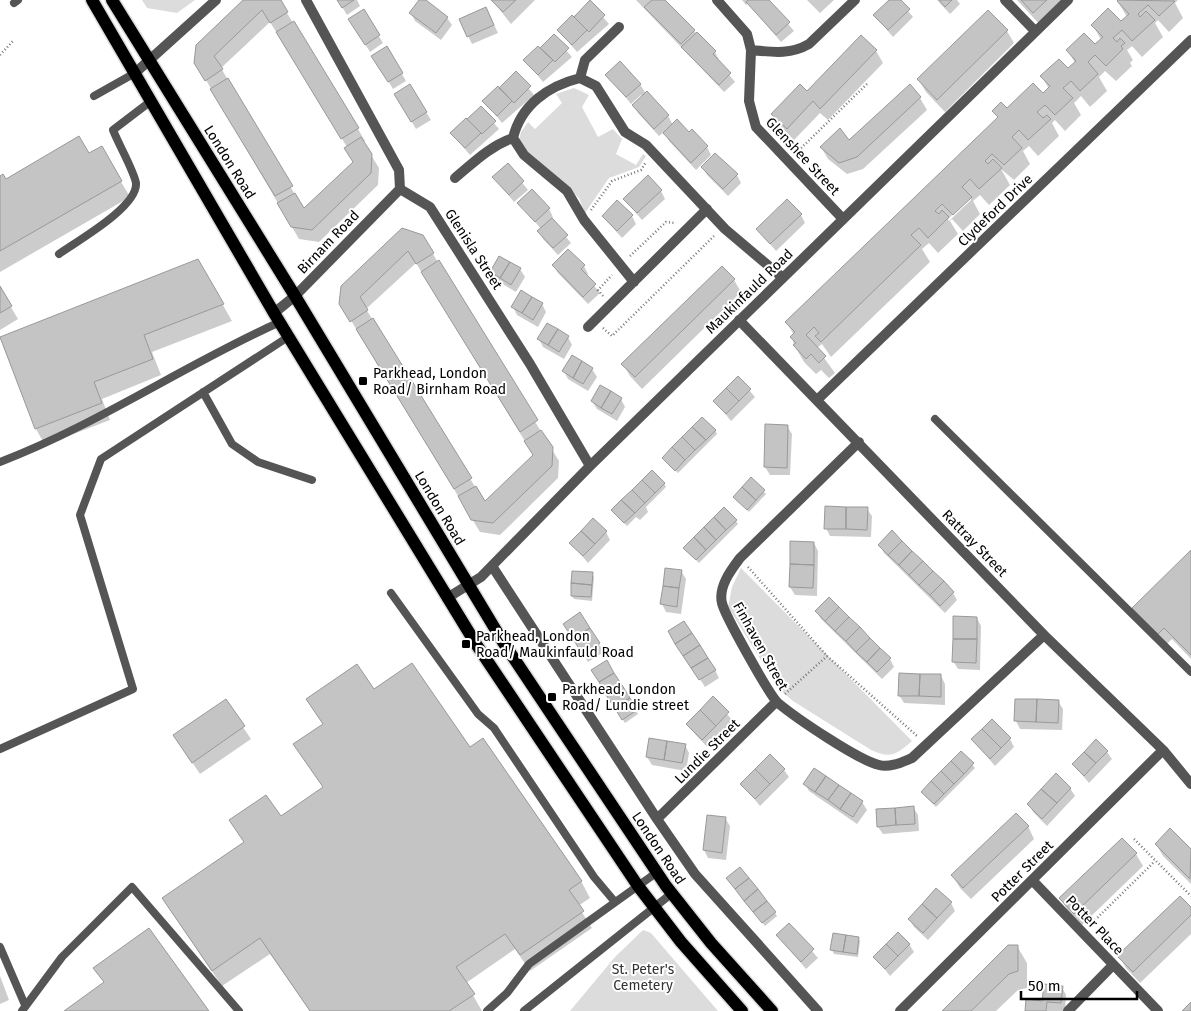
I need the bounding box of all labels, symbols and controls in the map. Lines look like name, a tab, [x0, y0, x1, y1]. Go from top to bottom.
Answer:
street label: Glenshee Street	[762, 114, 844, 200]
street label: London Road	[200, 122, 259, 202]
street label: Clydeford Drive	[955, 171, 1036, 250]
street label: Glenisla Street	[441, 206, 506, 293]
street label: Birnam Road	[294, 207, 363, 278]
street label: Maukinfauld Road	[702, 245, 796, 337]
place label: Parkhead, London Road/ Birnham Road	[373, 365, 506, 398]
marker: Parkhead, London Road/ Birnham Road	[357, 375, 369, 387]
street label: London Road	[411, 468, 468, 549]
street label: Rattray Street	[938, 506, 1012, 581]
street label: Finhaven Street	[729, 599, 792, 694]
place label: Parkhead, London Road/ Maukinfauld Road	[476, 628, 634, 661]
marker: Parkhead, London Road/ Maukinfauld Road	[460, 638, 472, 650]
place label: Parkhead, London Road/ Lundie street	[562, 681, 690, 714]
marker: Parkhead, London Road/ Lundie street	[546, 691, 558, 703]
street label: Lundie Street	[671, 715, 744, 787]
street label: London Road	[628, 809, 689, 888]
street label: Potter Street	[988, 836, 1057, 906]
street label: Potter Place	[1062, 892, 1127, 959]
park label: St. Peter's Cemetery	[612, 961, 675, 994]
scale bar	[1021, 968, 1137, 1000]
text: 50 m	[1028, 977, 1061, 995]

